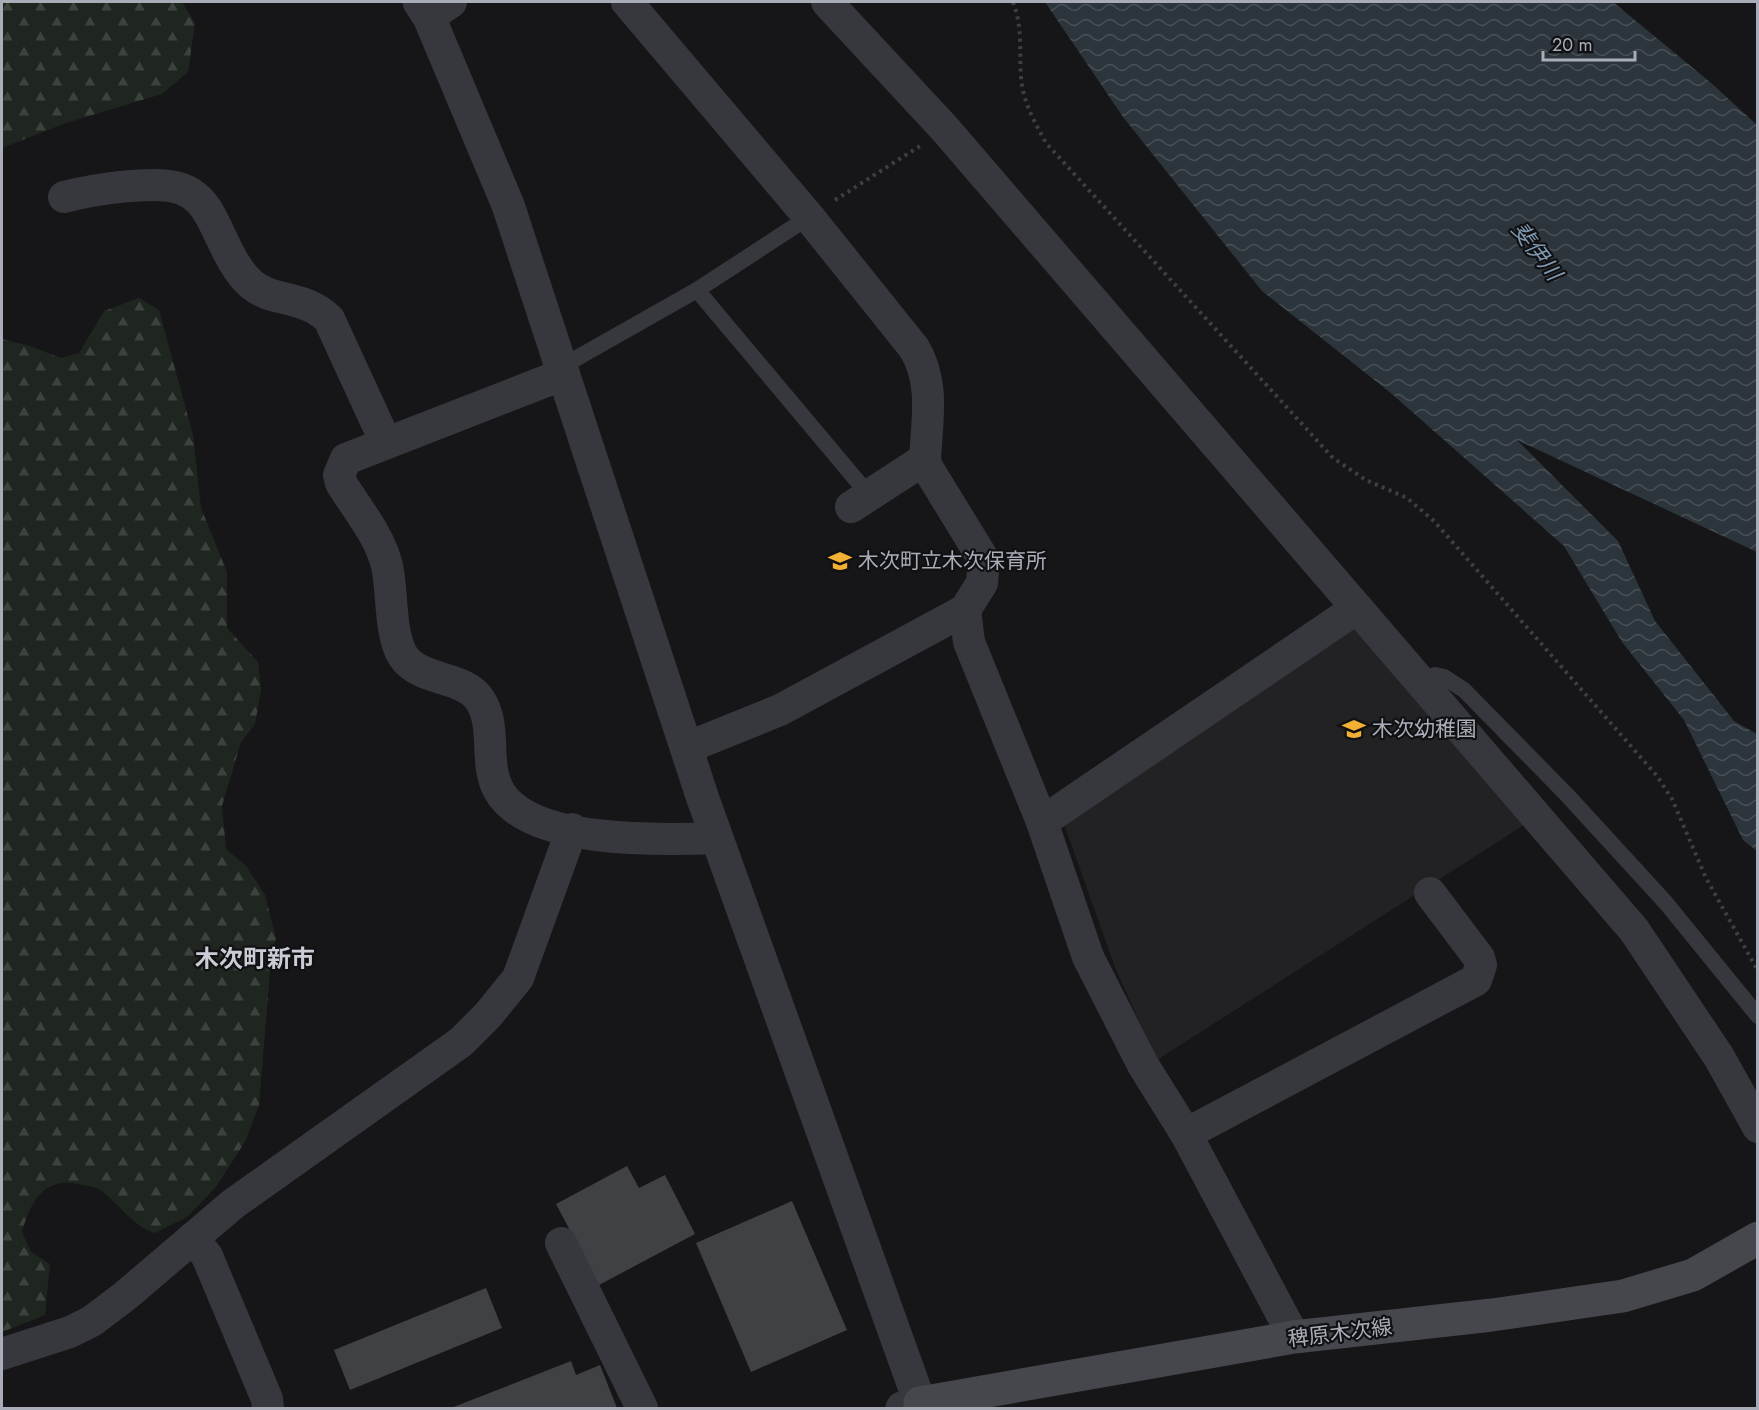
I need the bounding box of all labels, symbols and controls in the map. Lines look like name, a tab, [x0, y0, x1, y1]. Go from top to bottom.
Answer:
scale bar	[1543, 24, 1634, 62]
text: 20 m	[1552, 32, 1592, 58]
water label: 斐伊川	[1504, 215, 1571, 289]
place label: 木次町立木次保育所	[858, 546, 1047, 576]
school or university icon: 木次町立木次保育所	[827, 548, 853, 574]
place label: 木次幼稚園	[1372, 714, 1477, 744]
school or university icon: 木次幼稚園	[1341, 716, 1367, 742]
district label: 木次町新市	[195, 941, 315, 976]
street label: 稗原木次線	[1286, 1312, 1394, 1354]

